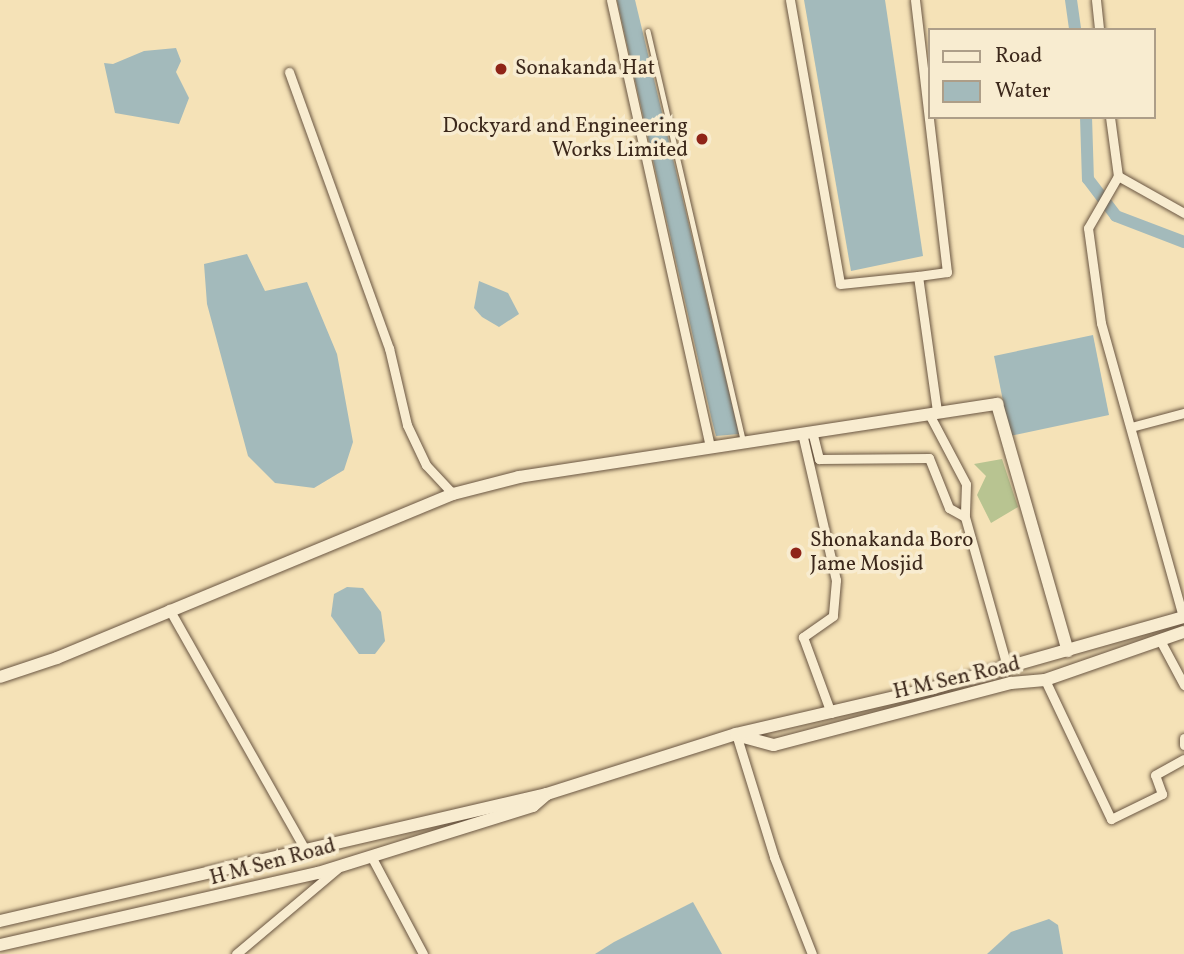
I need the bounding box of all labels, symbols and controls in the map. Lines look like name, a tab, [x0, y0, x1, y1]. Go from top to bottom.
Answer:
legend	[928, 28, 1156, 119]
text: Road	[995, 42, 1042, 71]
place label: Sonakanda Hat	[515, 56, 655, 82]
marker: Sonakanda Hat	[493, 61, 509, 77]
text: Water	[995, 77, 1051, 106]
place label: Dockyard and Engineering Works Limited	[442, 114, 688, 164]
marker: Dockyard and Engineering Works Limited	[694, 131, 710, 147]
place label: Shonakanda Boro Jame Mosjid	[810, 528, 973, 578]
marker: Shonakanda Boro Jame Mosjid	[788, 545, 804, 561]
street label: H M Sen Road	[891, 652, 1023, 706]
street label: H M Sen Road	[207, 834, 339, 892]

